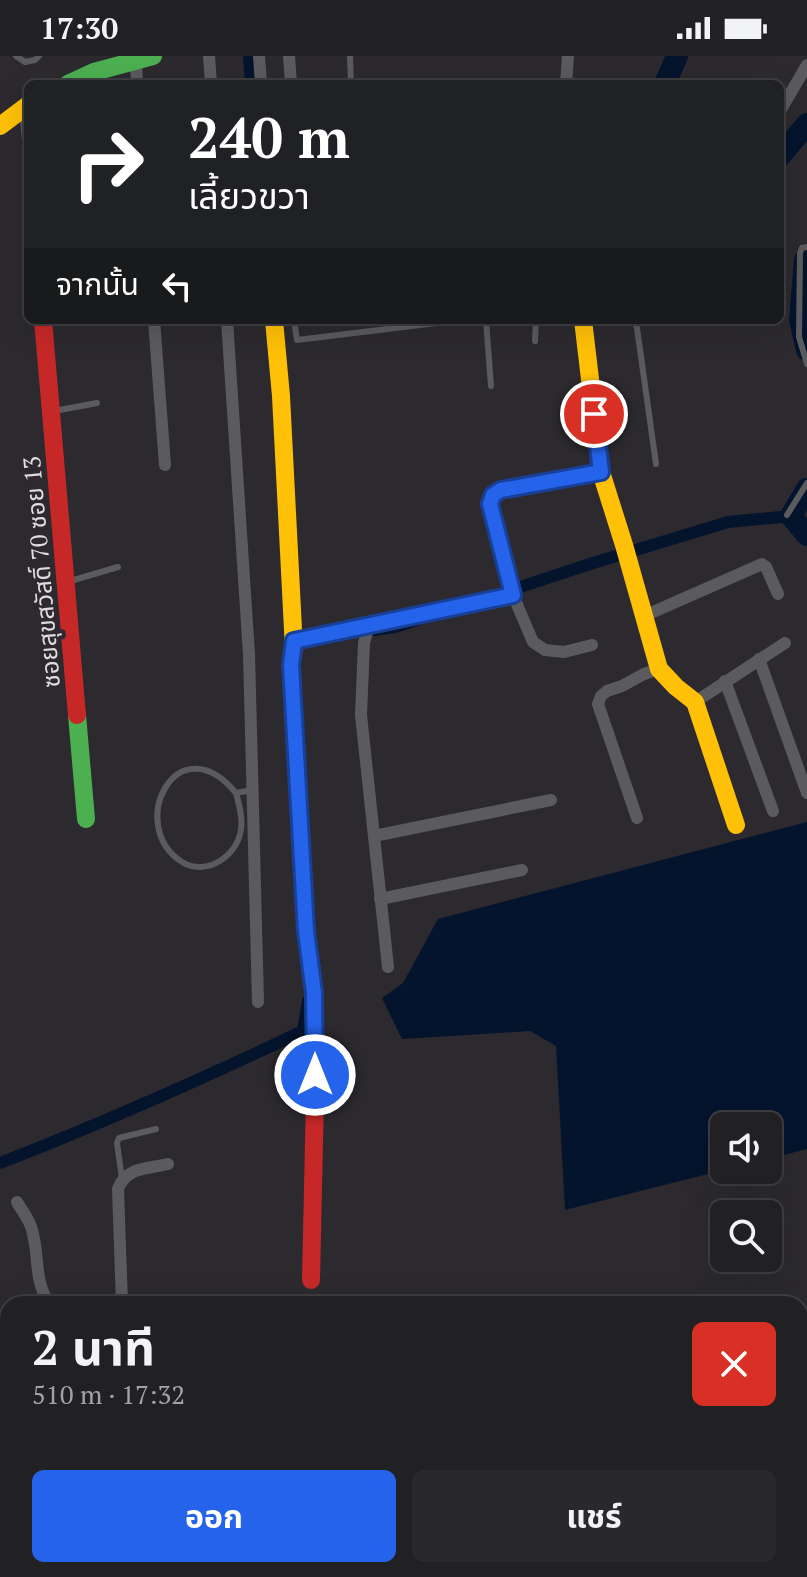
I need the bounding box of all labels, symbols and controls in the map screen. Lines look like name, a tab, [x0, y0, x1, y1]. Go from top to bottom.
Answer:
text: 17:30	[40, 8, 118, 48]
text: 240 m	[188, 100, 350, 174]
icon: right	[56, 112, 160, 216]
text: เลี้ยวขวา	[188, 172, 310, 219]
text: จากนั้น	[56, 264, 139, 304]
icon: left	[155, 264, 199, 308]
pin	[560, 380, 628, 448]
icon: arrive	[572, 392, 616, 436]
street label: ซอยสุขสวัสดิ์ 70 ซอย 13	[15, 455, 67, 689]
position arrow	[273, 1033, 357, 1117]
map controls	[710, 1112, 782, 1272]
button: sound	[710, 1112, 782, 1184]
button: search	[710, 1200, 782, 1272]
text: 2 นาที	[32, 1315, 155, 1379]
button: close	[692, 1322, 776, 1406]
text: 510 m · 17:32	[32, 1377, 185, 1411]
button: ออก	[32, 1470, 396, 1562]
button: แชร์	[412, 1470, 776, 1562]

